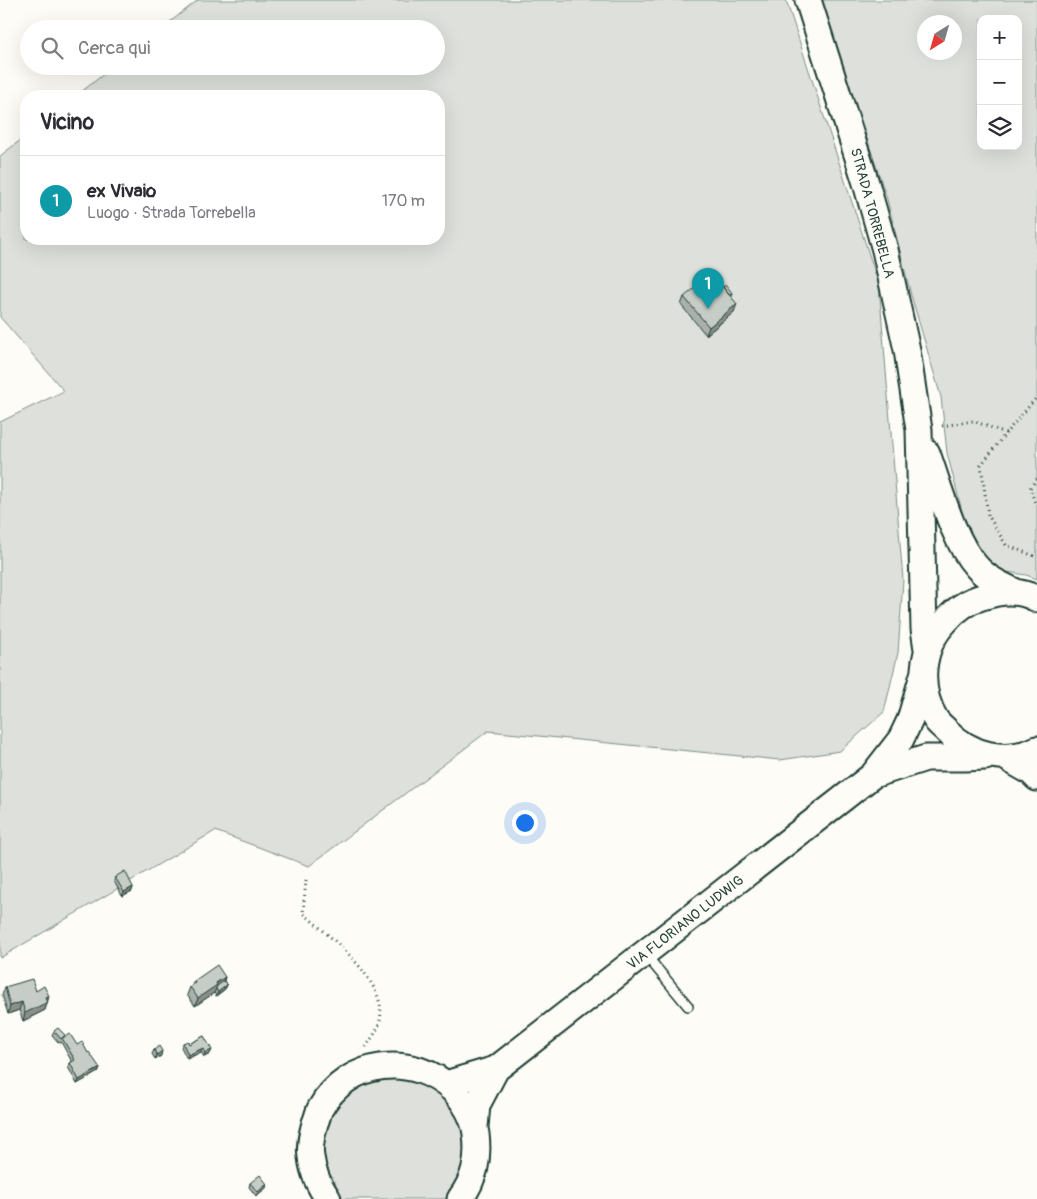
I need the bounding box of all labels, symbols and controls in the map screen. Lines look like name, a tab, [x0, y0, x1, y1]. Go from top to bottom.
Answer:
north arrow	[917, 15, 962, 60]
map controls	[977, 15, 1022, 150]
button: +	[977, 15, 1022, 60]
search box	[20, 20, 445, 75]
icon: search	[38, 34, 66, 62]
text: Cerca qui	[78, 36, 150, 60]
button: −	[977, 60, 1022, 105]
button: layers	[977, 105, 1022, 150]
text: Vicino	[40, 109, 94, 136]
street label: STRADA TORREBELLA	[847, 146, 898, 280]
text: ex Vivaio	[87, 179, 156, 203]
text: 1	[53, 191, 59, 211]
text: 170 m	[382, 191, 425, 211]
text: Luogo · Strada Torrebella	[87, 203, 256, 223]
pin: 1	[692, 268, 724, 309]
your location	[512, 810, 538, 836]
street label: VIA FLORIANO LUDWIG	[624, 872, 747, 973]

